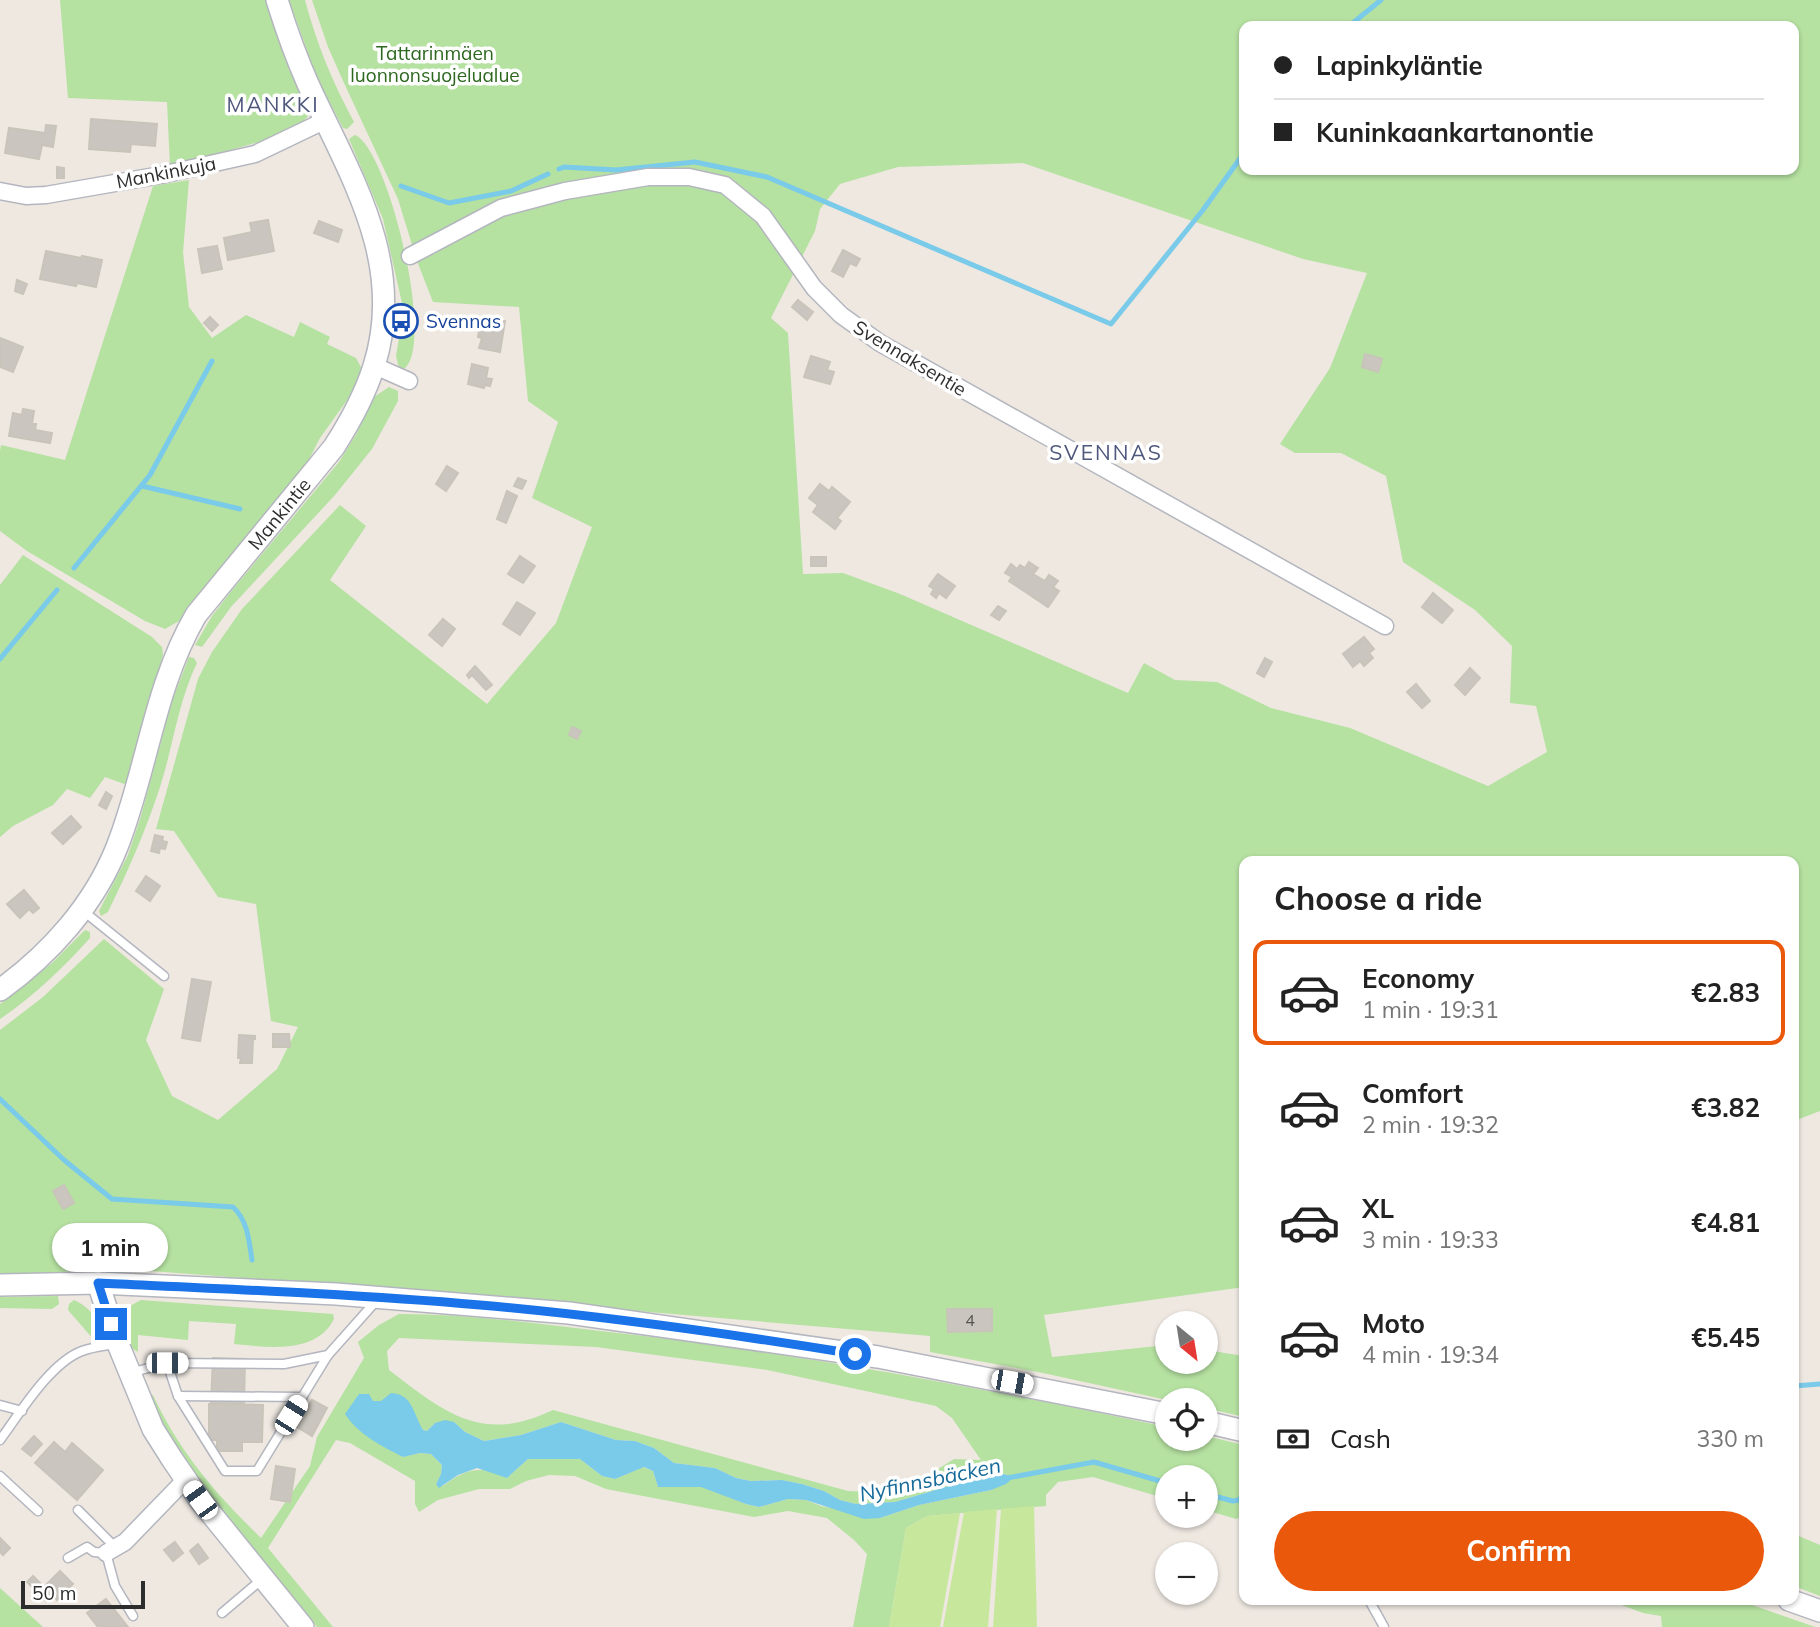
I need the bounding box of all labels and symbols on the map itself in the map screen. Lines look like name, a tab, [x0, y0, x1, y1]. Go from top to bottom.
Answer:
park label: Tattarinmäen luonnonsuojelualue	[350, 41, 520, 87]
district label: MANKKI	[226, 91, 320, 117]
street label: Mankinkuja	[114, 151, 218, 193]
bus stop icon: Svennas	[382, 302, 420, 340]
place label: Svennas	[426, 309, 501, 333]
street label: Svennaksentie	[849, 315, 971, 401]
district label: SVENNAS	[1049, 439, 1163, 465]
street label: Mankintie	[243, 473, 316, 554]
callout: 1 min	[53, 1222, 169, 1272]
route end	[95, 1308, 127, 1340]
house number: 4	[965, 1310, 975, 1330]
north arrow	[1155, 1311, 1218, 1374]
route start	[839, 1338, 871, 1370]
car	[147, 1353, 189, 1374]
car	[990, 1368, 1035, 1396]
car	[271, 1392, 312, 1438]
water label: Nyfinnsbäcken	[857, 1451, 1003, 1507]
car	[180, 1477, 221, 1523]
scale bar	[21, 1578, 145, 1610]

